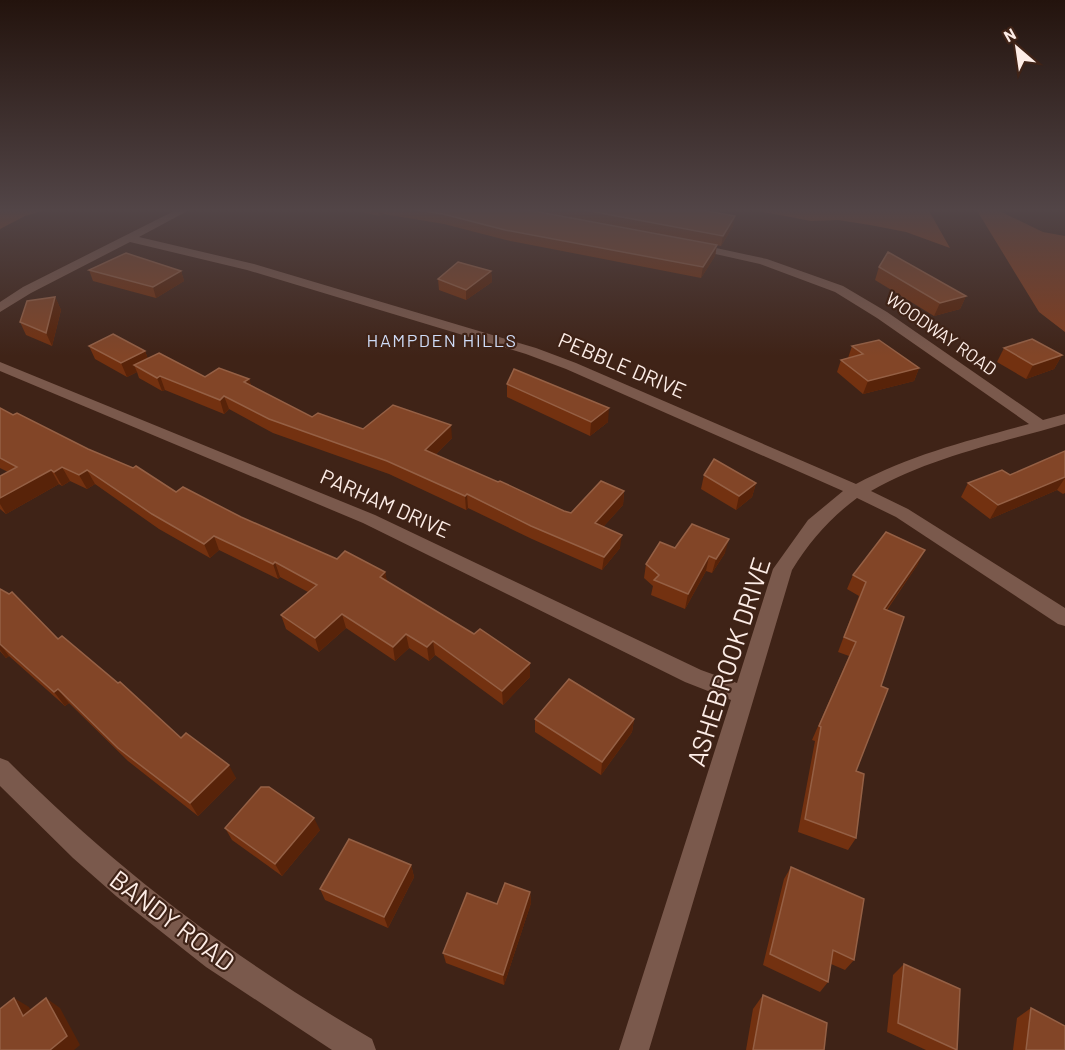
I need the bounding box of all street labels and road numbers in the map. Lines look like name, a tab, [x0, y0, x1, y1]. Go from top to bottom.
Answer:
street label: WOODWAY ROAD	[882, 287, 1001, 380]
street label: PEBBLE DRIVE	[555, 326, 690, 403]
street label: PARHAM DRIVE	[317, 463, 454, 542]
street label: ASHEBROOK DRIVE	[679, 553, 776, 770]
street label: BANDY ROAD	[104, 863, 241, 977]

